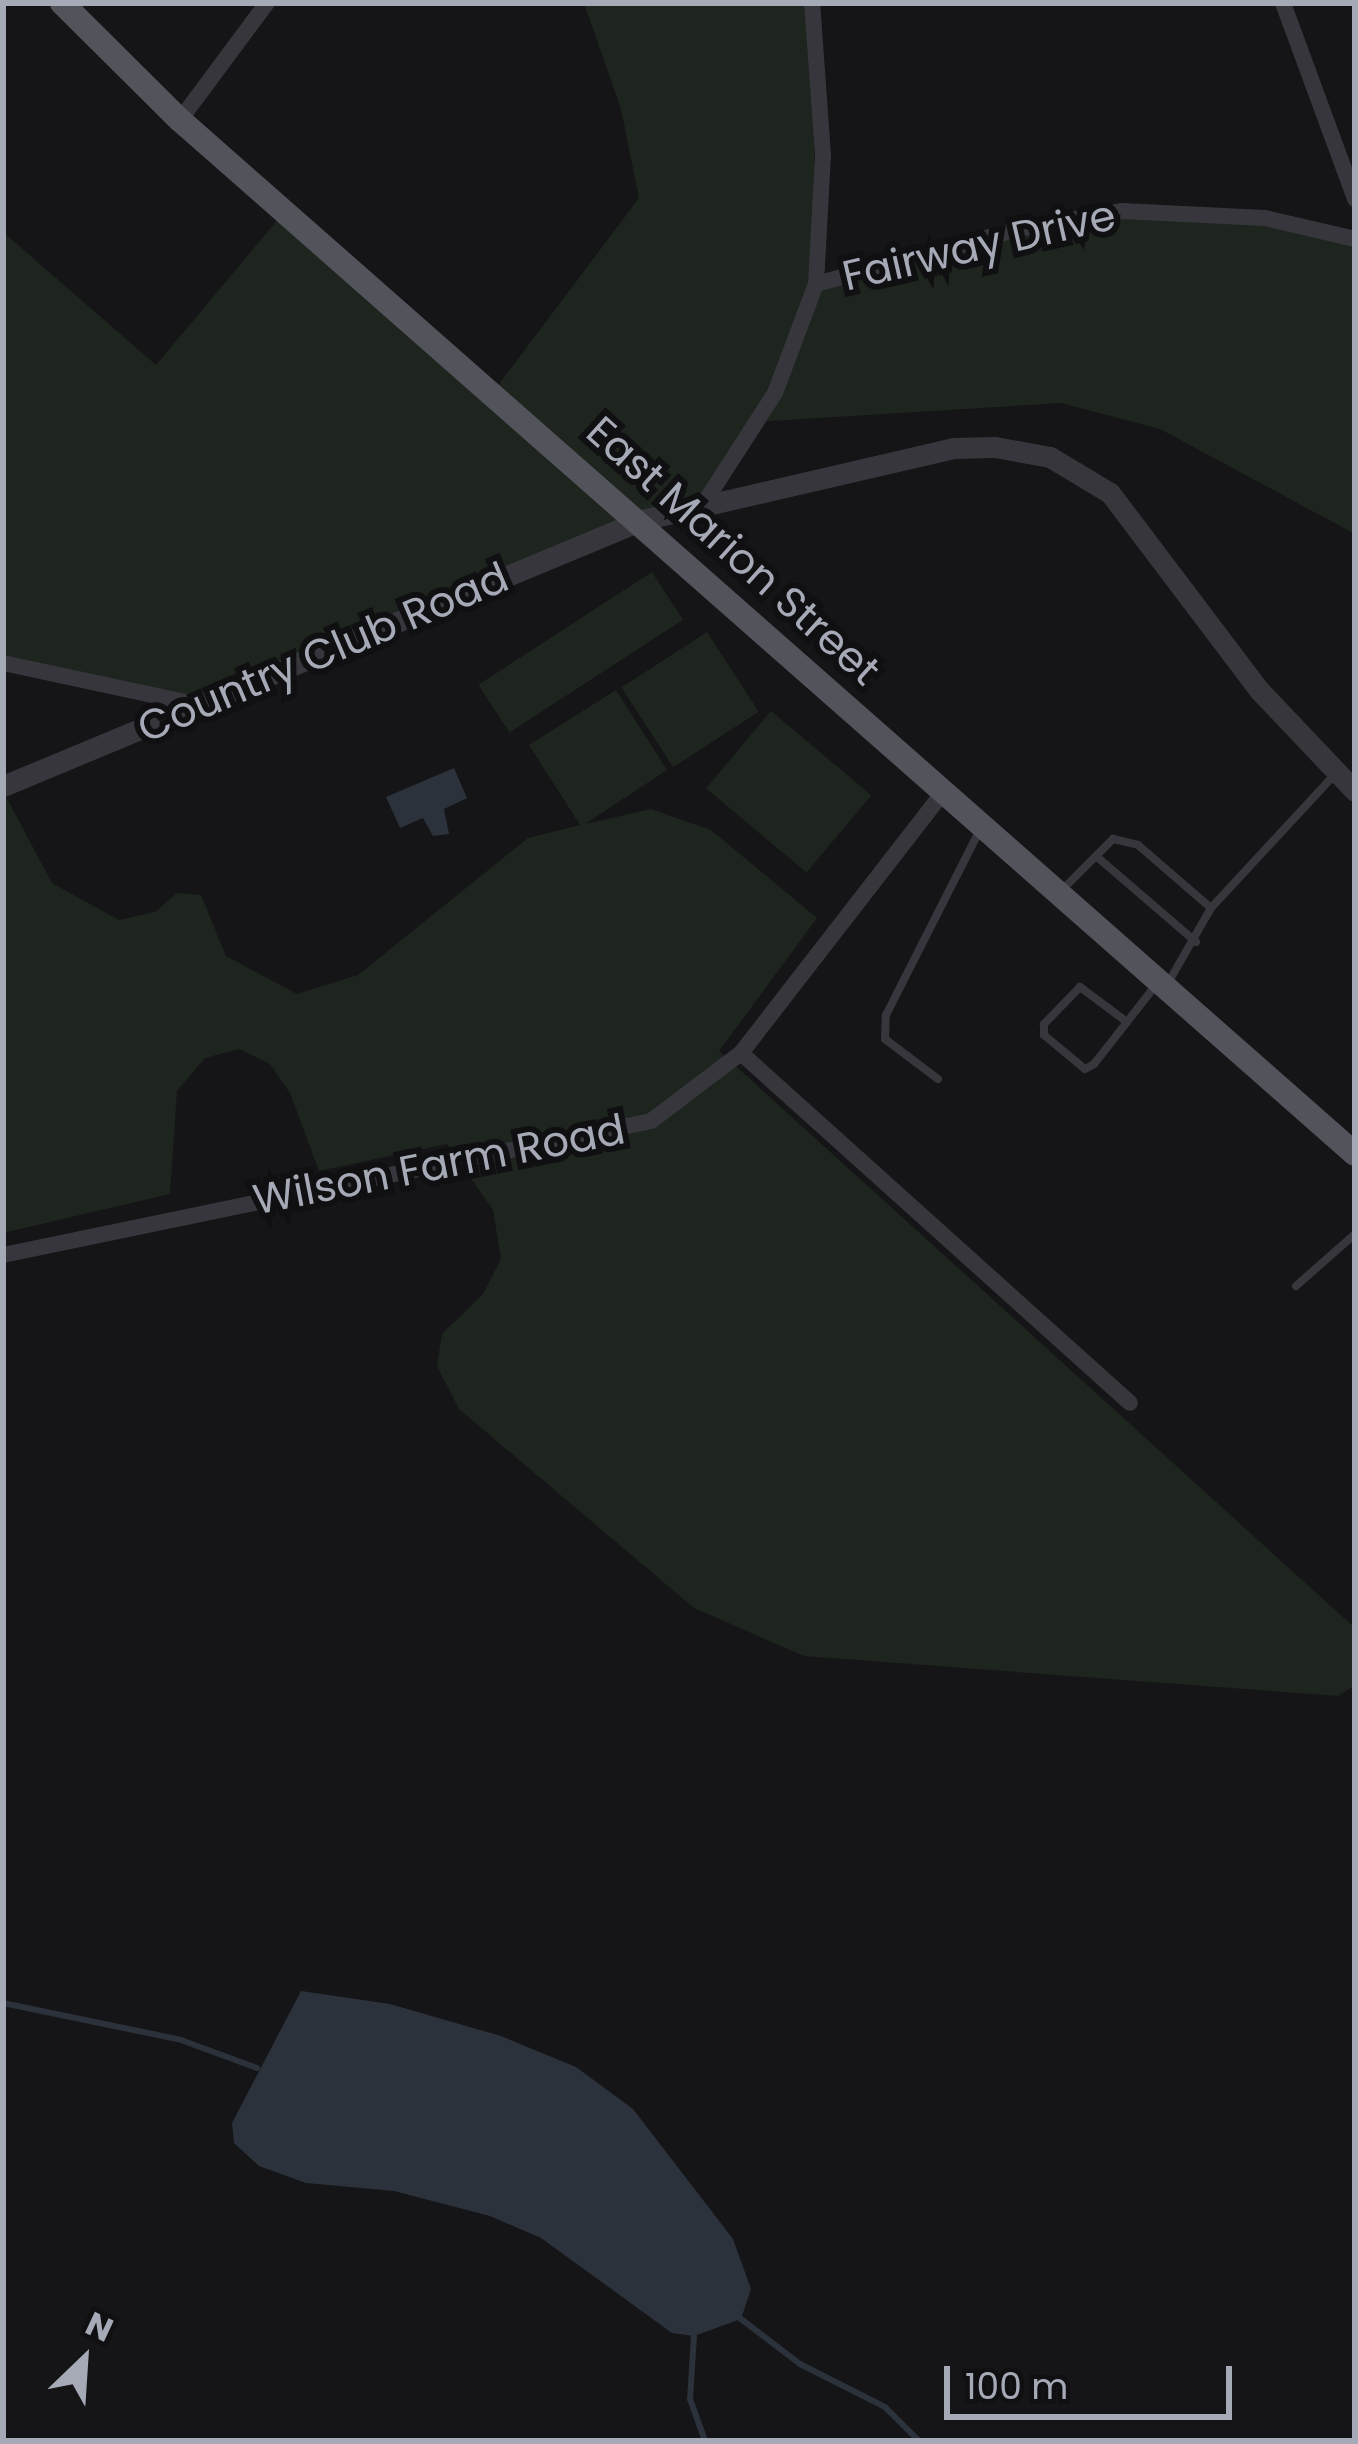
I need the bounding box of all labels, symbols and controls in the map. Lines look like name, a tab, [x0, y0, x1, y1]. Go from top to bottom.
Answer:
street label: Fairway Drive	[838, 190, 1120, 302]
street label: East Marion Street	[576, 406, 890, 696]
street label: Country Club Road	[130, 552, 516, 754]
street label: Wilson Farm Road	[249, 1104, 629, 1226]
north arrow	[24, 2300, 144, 2420]
text: N	[78, 2300, 121, 2353]
scale bar	[950, 2342, 1238, 2416]
text: 100 m	[965, 2361, 1068, 2412]

